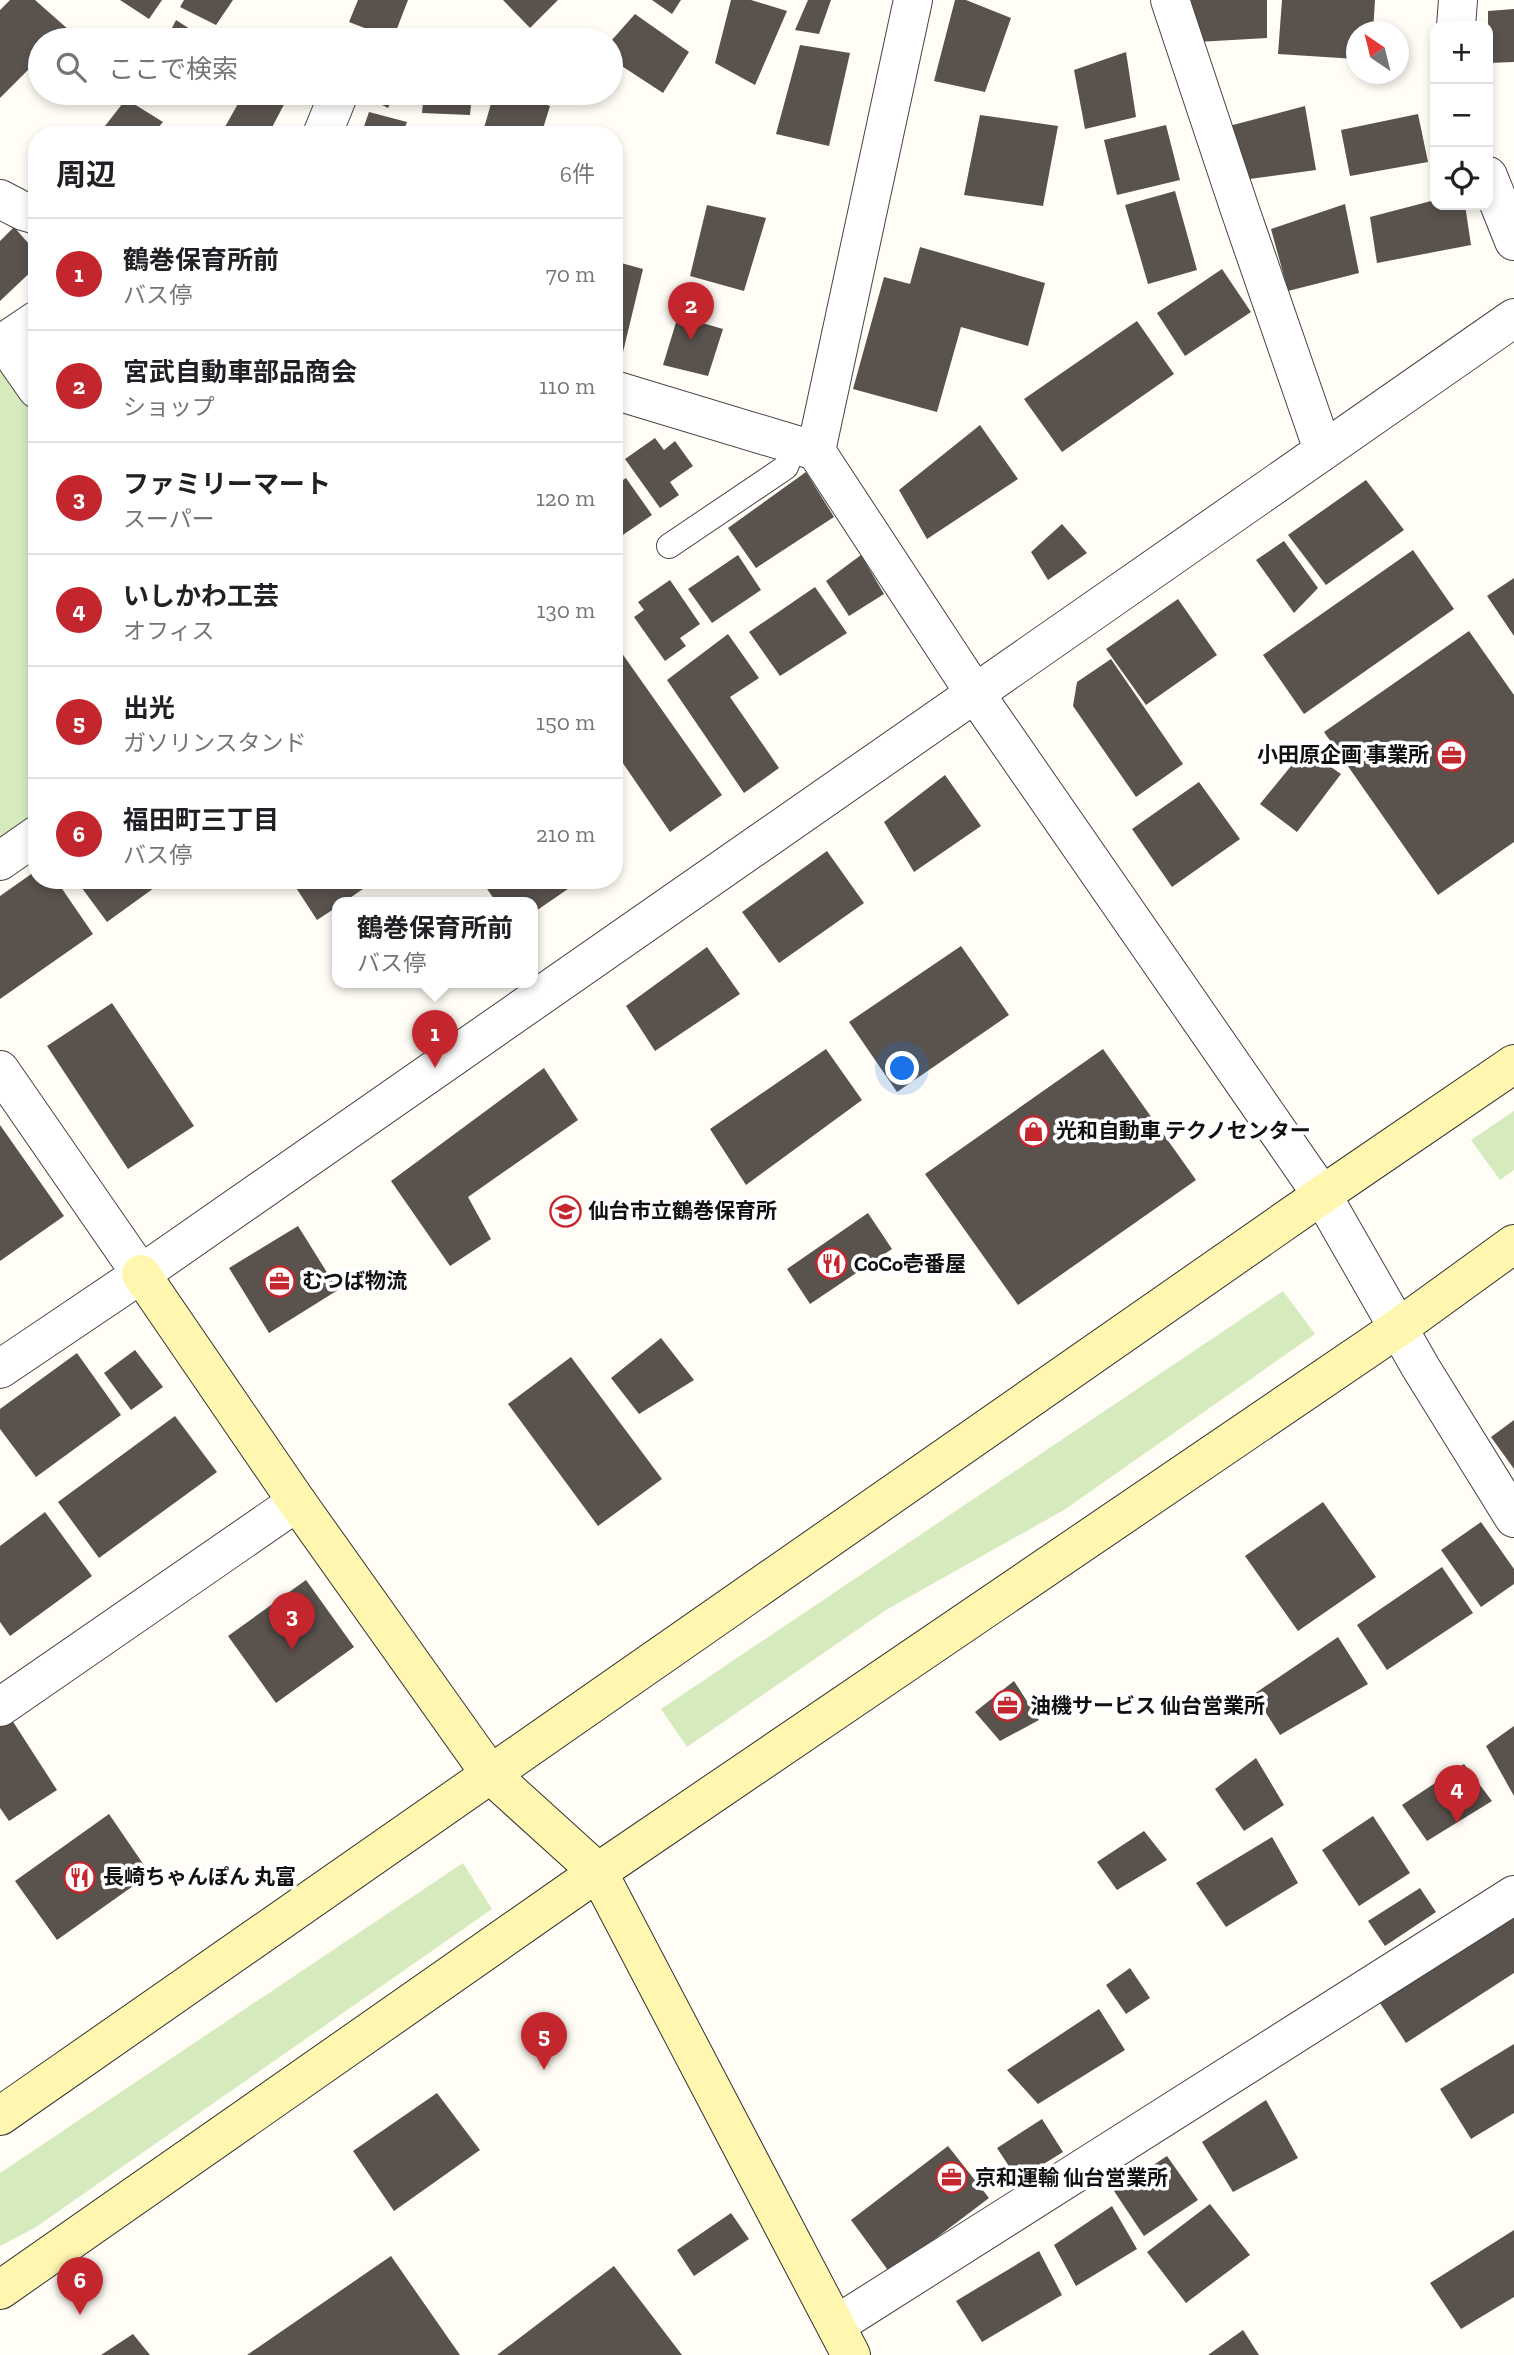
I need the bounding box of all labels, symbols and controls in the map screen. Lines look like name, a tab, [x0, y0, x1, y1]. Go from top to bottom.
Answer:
north arrow	[1346, 21, 1409, 84]
map controls	[1430, 21, 1493, 210]
button: +	[1430, 21, 1493, 84]
search box	[28, 28, 623, 105]
icon: search	[52, 48, 90, 86]
text: ここで検索	[108, 53, 238, 85]
button: −	[1430, 84, 1493, 147]
button: locate	[1430, 147, 1493, 210]
text: 周辺	[56, 157, 116, 193]
text: 6件	[560, 160, 595, 188]
text: 鶴巻保育所前	[123, 244, 279, 276]
text: 1	[74, 260, 84, 288]
text: 70 m	[546, 260, 595, 288]
text: バス停	[123, 281, 192, 309]
pin: 2	[668, 282, 714, 340]
text: 宮武自動車部品商会	[123, 356, 357, 388]
text: 2	[73, 372, 85, 400]
text: 110 m	[539, 372, 595, 400]
text: ショップ	[123, 393, 215, 421]
text: ファミリーマート	[123, 468, 331, 500]
text: 3	[73, 484, 85, 512]
text: 120 m	[536, 484, 595, 512]
text: スーパー	[123, 505, 215, 533]
text: いしかわ工芸	[123, 580, 279, 612]
text: 4	[72, 596, 86, 624]
text: 130 m	[537, 596, 595, 624]
text: オフィス	[123, 617, 215, 645]
text: 出光	[123, 692, 175, 724]
text: 5	[73, 708, 85, 736]
text: 150 m	[536, 708, 595, 736]
text: ガソリンスタンド	[123, 729, 307, 757]
office icon: 小田原企画 事業所	[1435, 738, 1469, 772]
place label: 小田原企画 事業所	[1257, 742, 1429, 767]
text: 福田町三丁目	[123, 804, 279, 836]
text: 6	[73, 820, 85, 848]
text: 210 m	[536, 820, 595, 848]
text: バス停	[123, 841, 192, 869]
popup	[332, 897, 538, 988]
text: 鶴巻保育所前	[357, 912, 513, 944]
text: バス停	[357, 949, 426, 977]
pin: 1	[412, 1010, 458, 1068]
your location	[885, 1051, 919, 1085]
shop icon: 光和自動車 テクノセンター	[1016, 1114, 1050, 1148]
place label: 光和自動車 テクノセンター	[1056, 1118, 1311, 1143]
school or university icon: 仙台市立鶴巻保育所	[548, 1194, 582, 1228]
place label: 仙台市立鶴巻保育所	[588, 1198, 777, 1223]
restaurant icon: CoCo壱番屋	[814, 1247, 848, 1281]
place label: CoCo壱番屋	[854, 1251, 966, 1276]
office icon: むつば物流	[262, 1264, 296, 1298]
place label: むつば物流	[302, 1268, 407, 1293]
pin: 3	[269, 1592, 315, 1650]
office icon: 油機サービス 仙台営業所	[990, 1689, 1024, 1723]
place label: 油機サービス 仙台営業所	[1030, 1693, 1265, 1718]
pin: 4	[1434, 1765, 1480, 1823]
restaurant icon: 長崎ちゃんぽん 丸富	[63, 1860, 97, 1894]
place label: 長崎ちゃんぽん 丸富	[103, 1864, 296, 1889]
pin: 5	[521, 2012, 567, 2070]
office icon: 京和運輸 仙台営業所	[935, 2161, 969, 2195]
place label: 京和運輸 仙台営業所	[975, 2165, 1168, 2190]
pin: 6	[57, 2257, 103, 2315]

